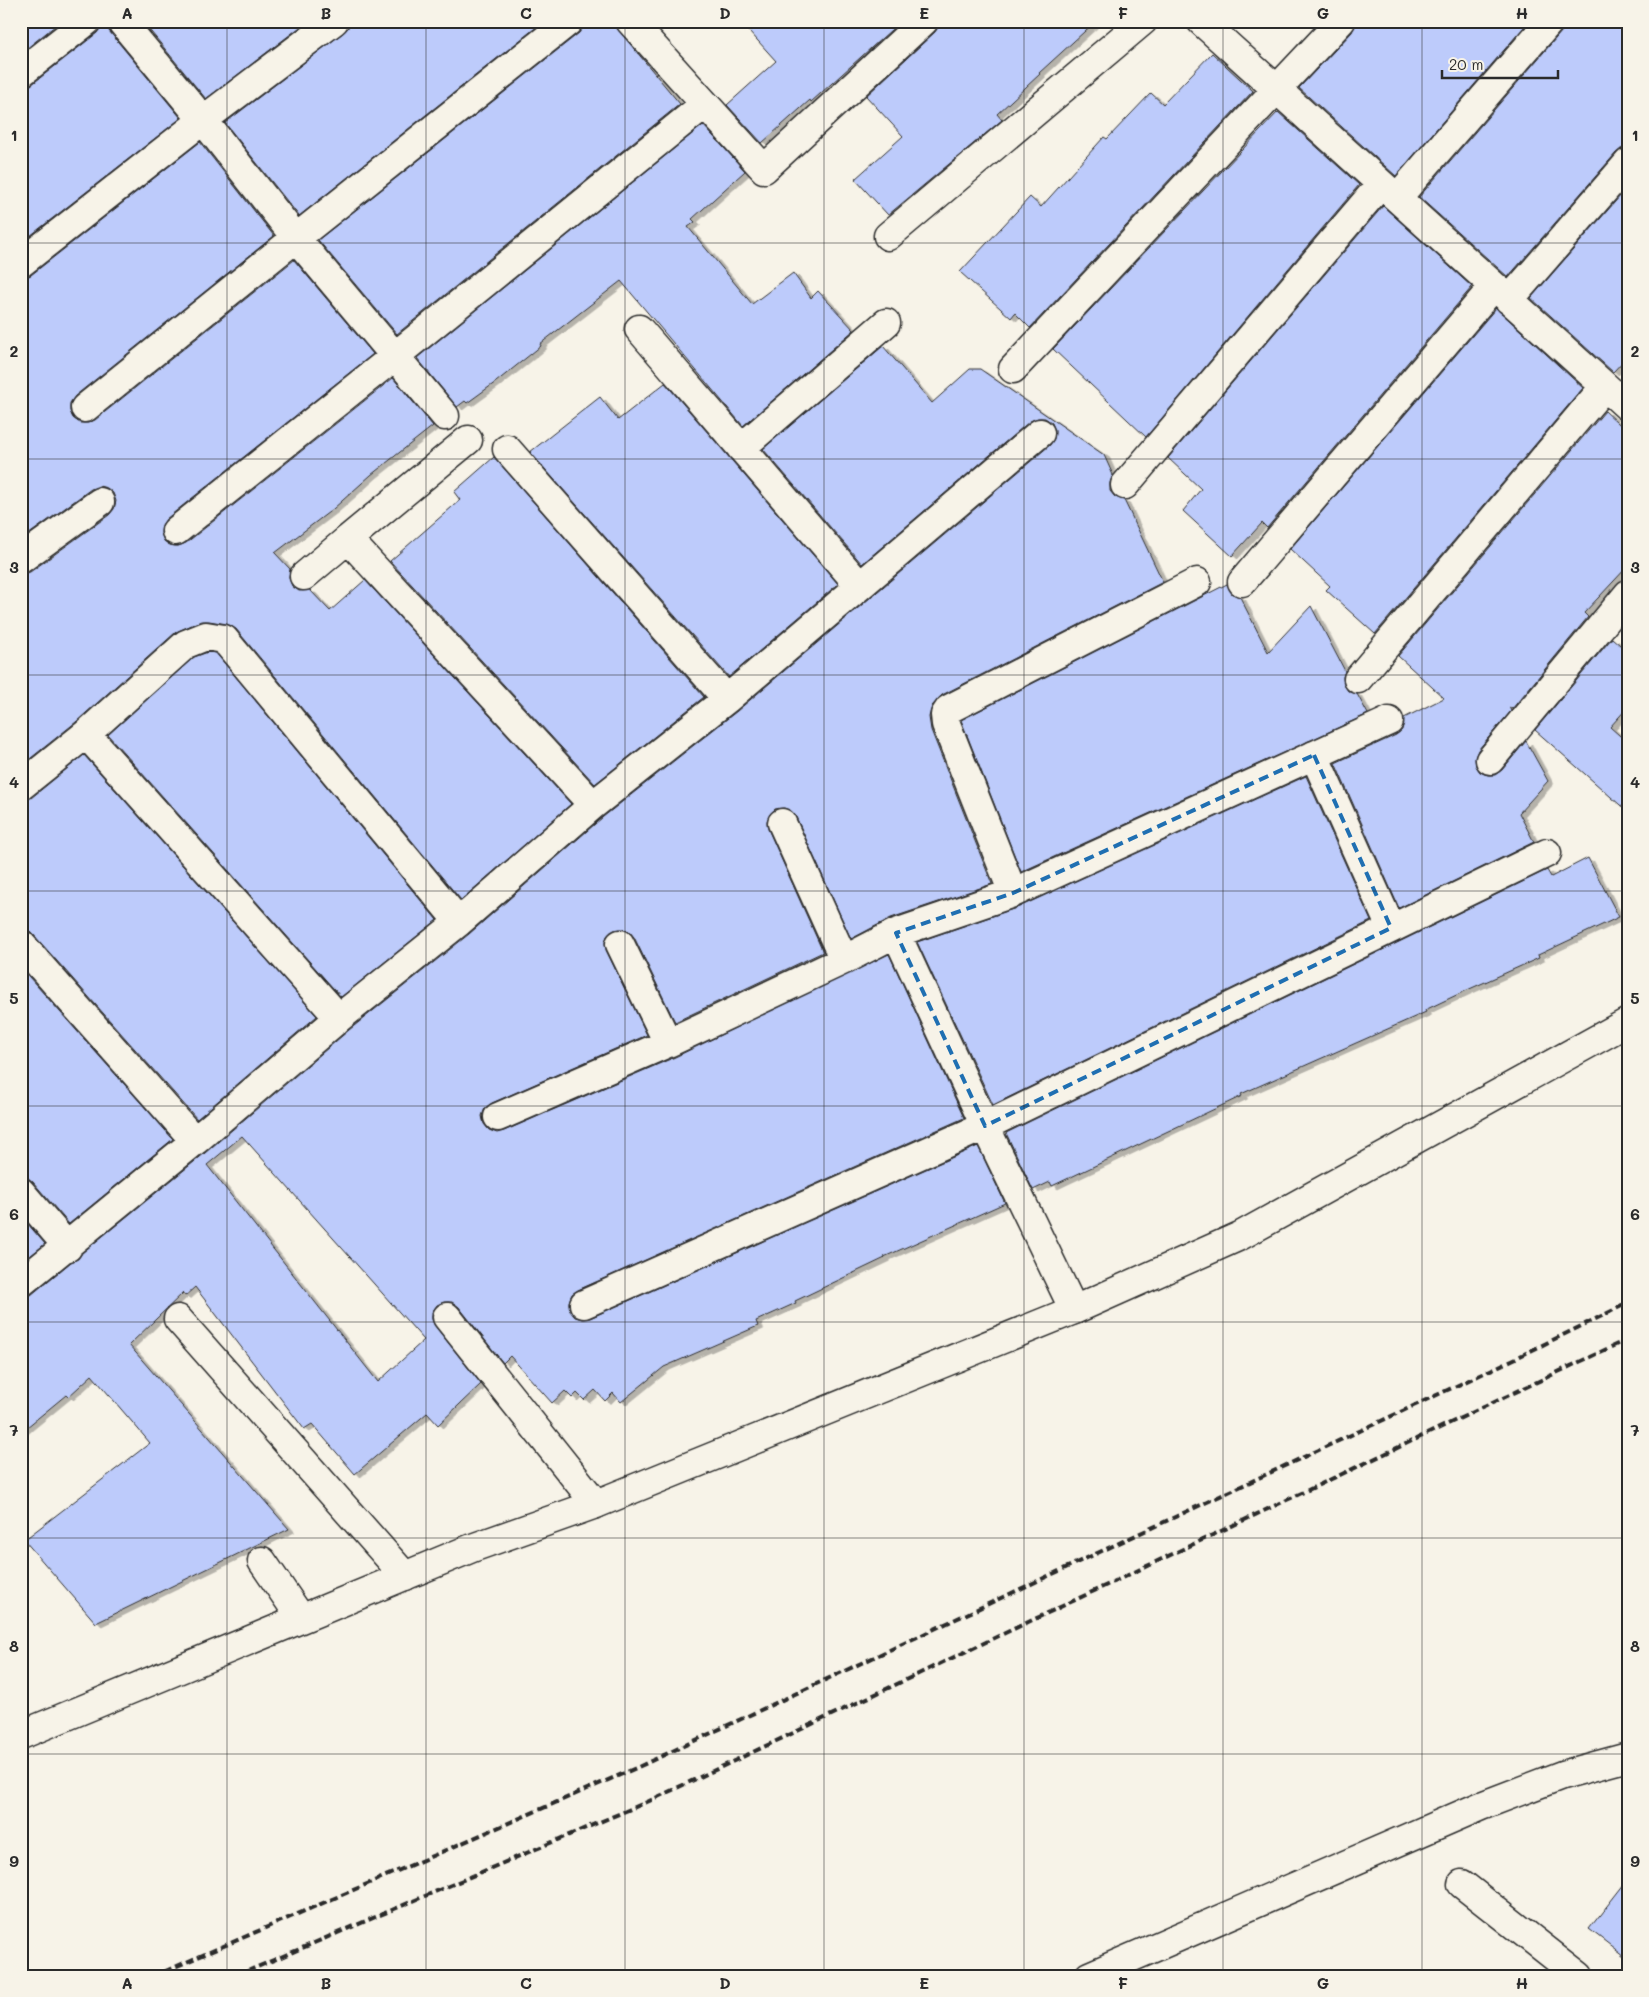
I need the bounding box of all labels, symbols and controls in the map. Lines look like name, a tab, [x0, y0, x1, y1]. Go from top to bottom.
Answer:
text: A	[121, 2, 133, 23]
text: B	[321, 2, 331, 23]
text: C	[520, 2, 532, 23]
text: D	[719, 2, 731, 23]
text: E	[919, 2, 929, 23]
text: F	[1118, 2, 1128, 23]
text: G	[1317, 2, 1329, 23]
text: H	[1516, 2, 1528, 23]
scale bar	[1442, 48, 1558, 80]
text: 20 m	[1449, 54, 1483, 74]
text: 1	[10, 124, 18, 145]
text: 1	[1631, 124, 1639, 145]
text: 2	[10, 340, 19, 361]
text: 2	[1631, 340, 1640, 361]
text: 3	[9, 556, 19, 577]
text: 3	[1630, 556, 1640, 577]
text: 4	[9, 771, 19, 792]
text: 4	[1630, 771, 1640, 792]
text: 5	[9, 987, 19, 1008]
text: 5	[1630, 987, 1640, 1008]
text: 6	[9, 1203, 19, 1224]
text: 6	[1630, 1203, 1640, 1224]
text: 7	[10, 1419, 19, 1440]
text: 7	[1631, 1419, 1640, 1440]
text: 8	[9, 1635, 19, 1656]
text: 8	[1630, 1635, 1640, 1656]
text: 9	[9, 1850, 19, 1871]
text: 9	[1630, 1850, 1640, 1871]
text: A	[121, 1972, 133, 1993]
text: B	[321, 1972, 331, 1993]
text: C	[520, 1972, 532, 1993]
text: D	[719, 1972, 731, 1993]
text: E	[919, 1972, 929, 1993]
text: F	[1118, 1972, 1128, 1993]
text: G	[1317, 1972, 1329, 1993]
text: H	[1516, 1972, 1528, 1993]

